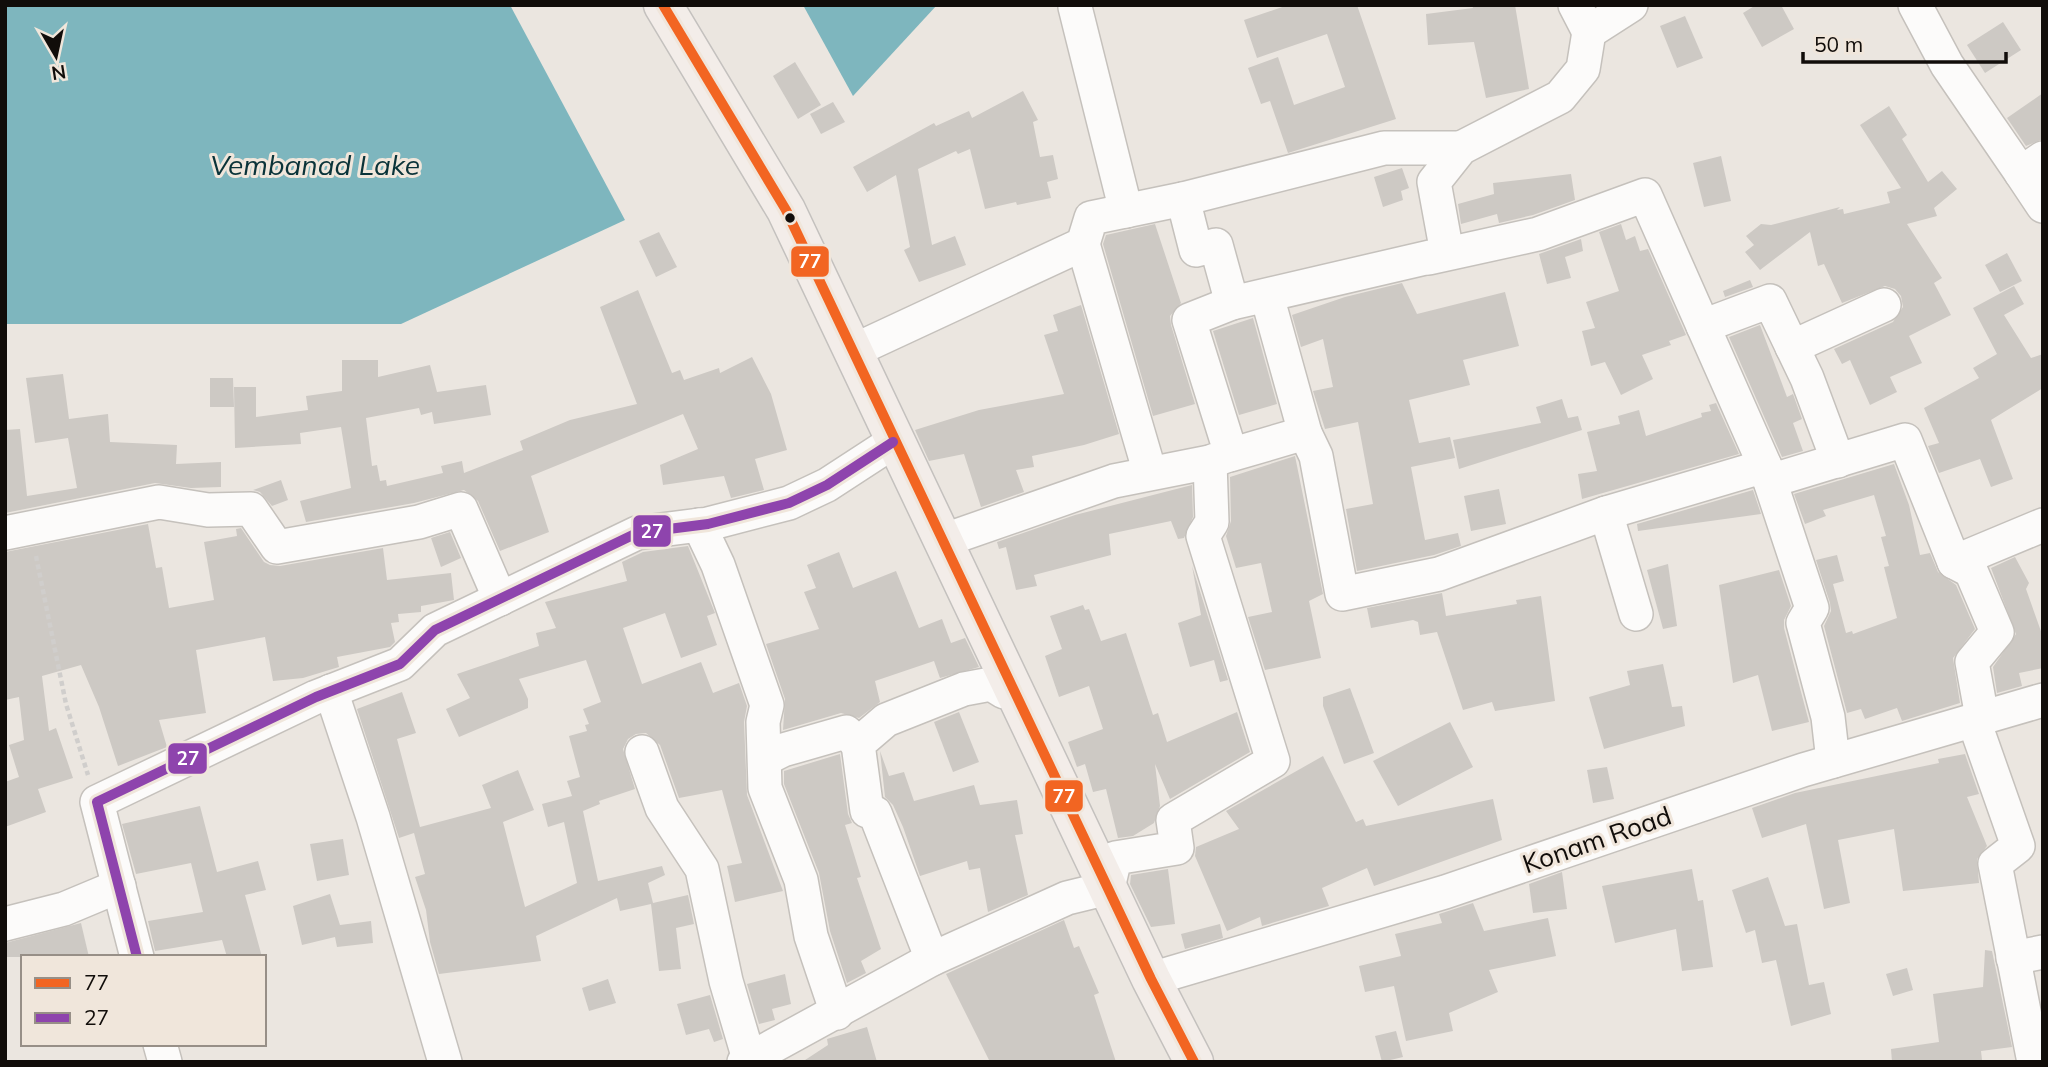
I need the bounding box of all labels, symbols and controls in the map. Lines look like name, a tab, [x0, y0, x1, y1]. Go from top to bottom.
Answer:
north arrow	[21, 21, 91, 91]
scale bar	[1803, 21, 2006, 65]
text: 50 m	[1814, 31, 1863, 57]
text: N	[50, 60, 68, 86]
water label: Vembanad Lake	[210, 147, 420, 182]
unlabelled marker	[783, 211, 797, 225]
line badge: 77	[790, 245, 830, 278]
text: 77	[799, 249, 821, 273]
line badge: 27	[632, 514, 672, 548]
text: 27	[641, 519, 663, 543]
line badge: 27	[167, 742, 208, 775]
text: 27	[177, 746, 199, 770]
line badge: 77	[1044, 779, 1084, 813]
text: 77	[1053, 784, 1075, 808]
street label: Konam Road	[1518, 799, 1676, 880]
legend	[21, 955, 266, 1046]
text: 77	[84, 969, 109, 995]
text: 27	[84, 1004, 109, 1030]

